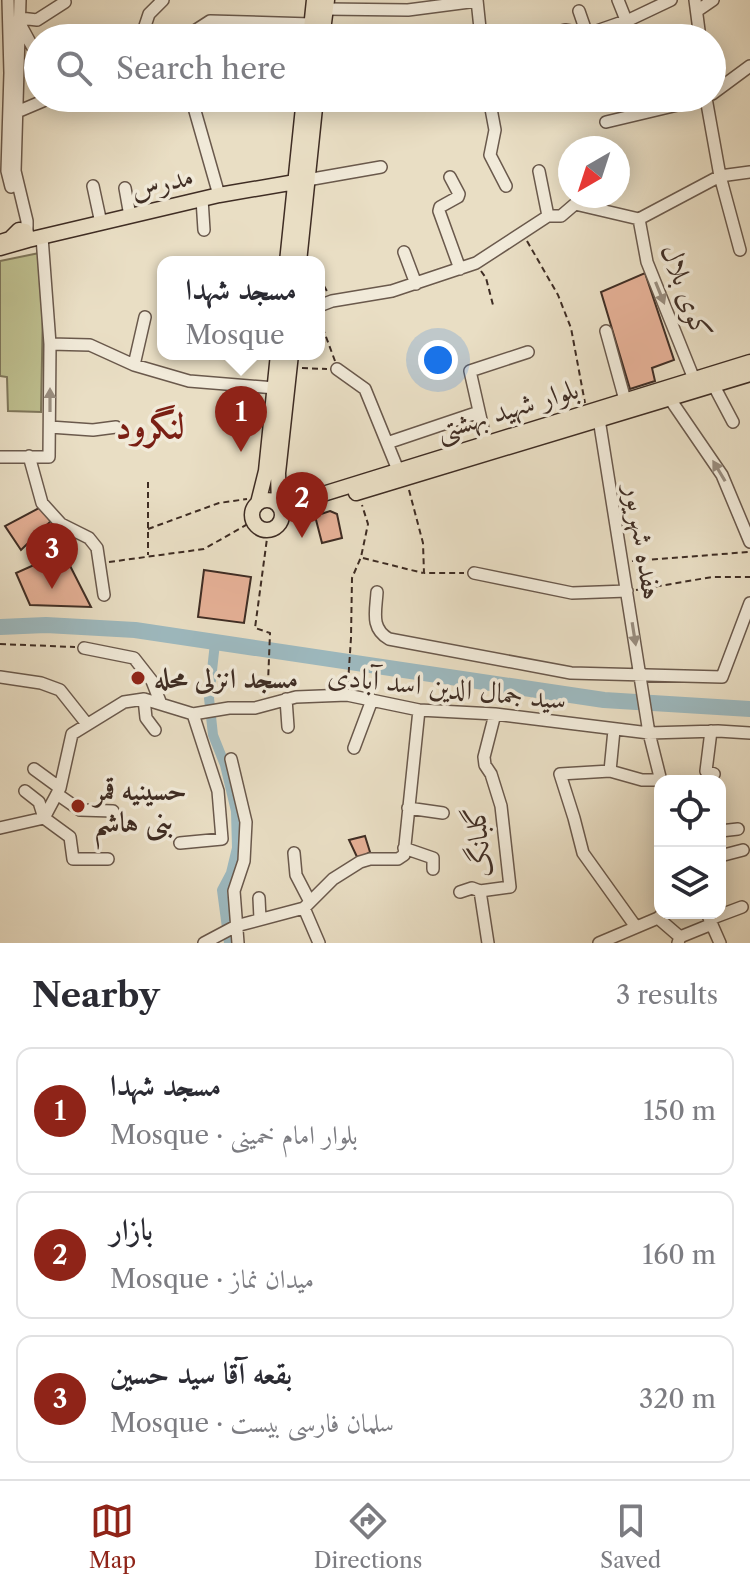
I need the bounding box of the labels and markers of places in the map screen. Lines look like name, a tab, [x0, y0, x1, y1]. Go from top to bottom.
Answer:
pin: 1	[215, 386, 267, 452]
pin: 2	[276, 472, 328, 538]
pin: 3	[26, 523, 78, 589]
place label: مسجد انزلی محله	[154, 661, 298, 695]
marker: مسجد انزلی محله	[129, 669, 147, 687]
place label: حسینیه قمر بنی هاشم	[91, 773, 187, 850]
marker: حسینیه قمر بنی هاشم	[69, 797, 87, 815]

